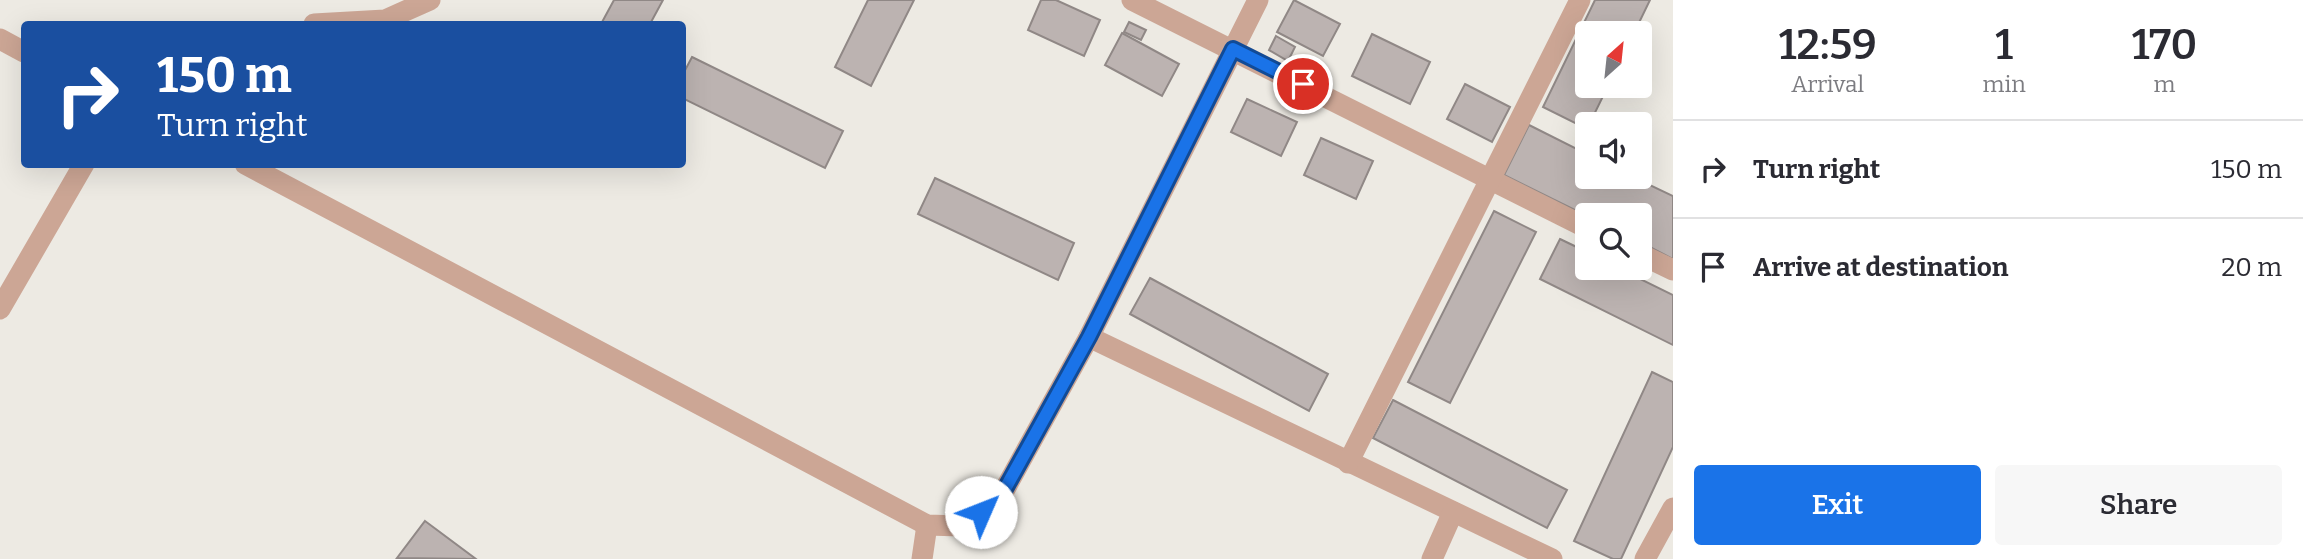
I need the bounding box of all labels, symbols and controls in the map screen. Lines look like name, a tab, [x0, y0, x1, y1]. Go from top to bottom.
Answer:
text: 12:59	[1779, 20, 1877, 70]
text: 1	[1995, 20, 2013, 70]
text: 170	[2132, 20, 2197, 70]
north arrow	[1575, 21, 1652, 98]
map controls	[1575, 21, 1652, 280]
text: 150 m	[157, 46, 292, 105]
icon: right	[42, 49, 133, 140]
pin	[1273, 54, 1333, 114]
icon: arrive	[1284, 65, 1322, 103]
text: Arrival	[1791, 70, 1864, 98]
text: min	[1982, 70, 2026, 98]
text: m	[2153, 70, 2175, 98]
text: Turn right	[157, 106, 308, 144]
button: sound	[1575, 112, 1652, 189]
icon: right	[1694, 150, 1732, 188]
text: Turn right	[1753, 154, 1880, 185]
text: 150 m	[2211, 154, 2282, 185]
button: search	[1575, 203, 1652, 280]
icon: arrive	[1694, 248, 1732, 286]
text: Arrive at destination	[1753, 252, 2008, 283]
text: 20 m	[2221, 252, 2282, 283]
button: Exit	[1694, 465, 1981, 545]
button: Share	[1995, 465, 2282, 545]
position arrow	[944, 475, 1018, 549]

